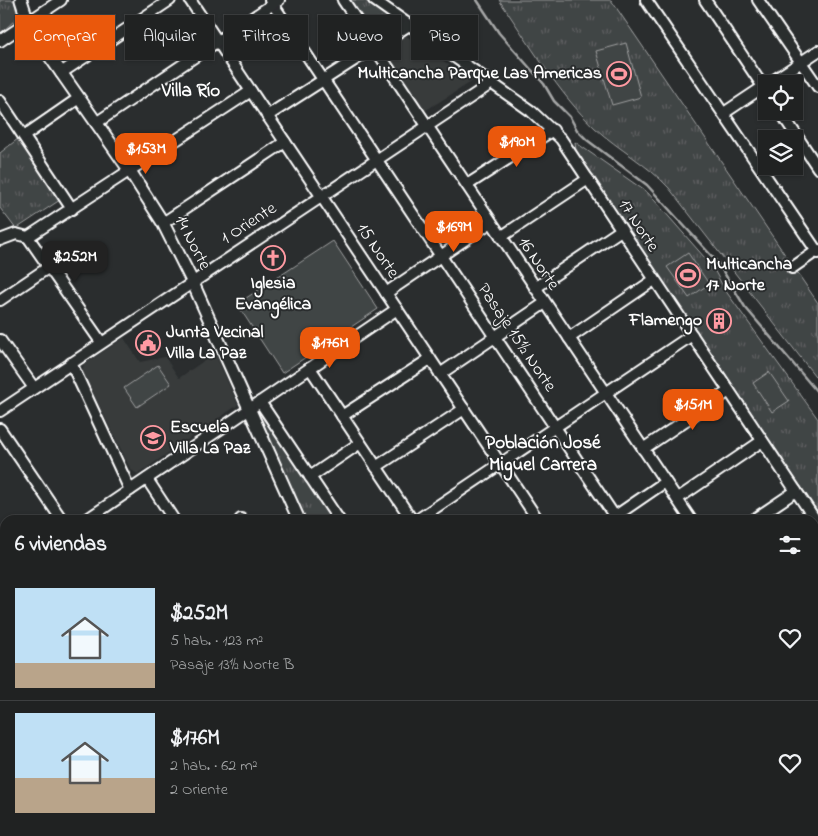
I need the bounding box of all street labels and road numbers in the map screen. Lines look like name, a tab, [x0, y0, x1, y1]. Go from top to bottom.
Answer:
street label: 17 Norte	[611, 194, 665, 259]
street label: 1 Oriente	[216, 196, 283, 252]
street label: 14 Norte	[167, 211, 217, 276]
street label: 15 Norte	[349, 218, 406, 285]
street label: 16 Norte	[511, 232, 566, 297]
street label: Pasaje 15½ Norte	[470, 278, 563, 398]

